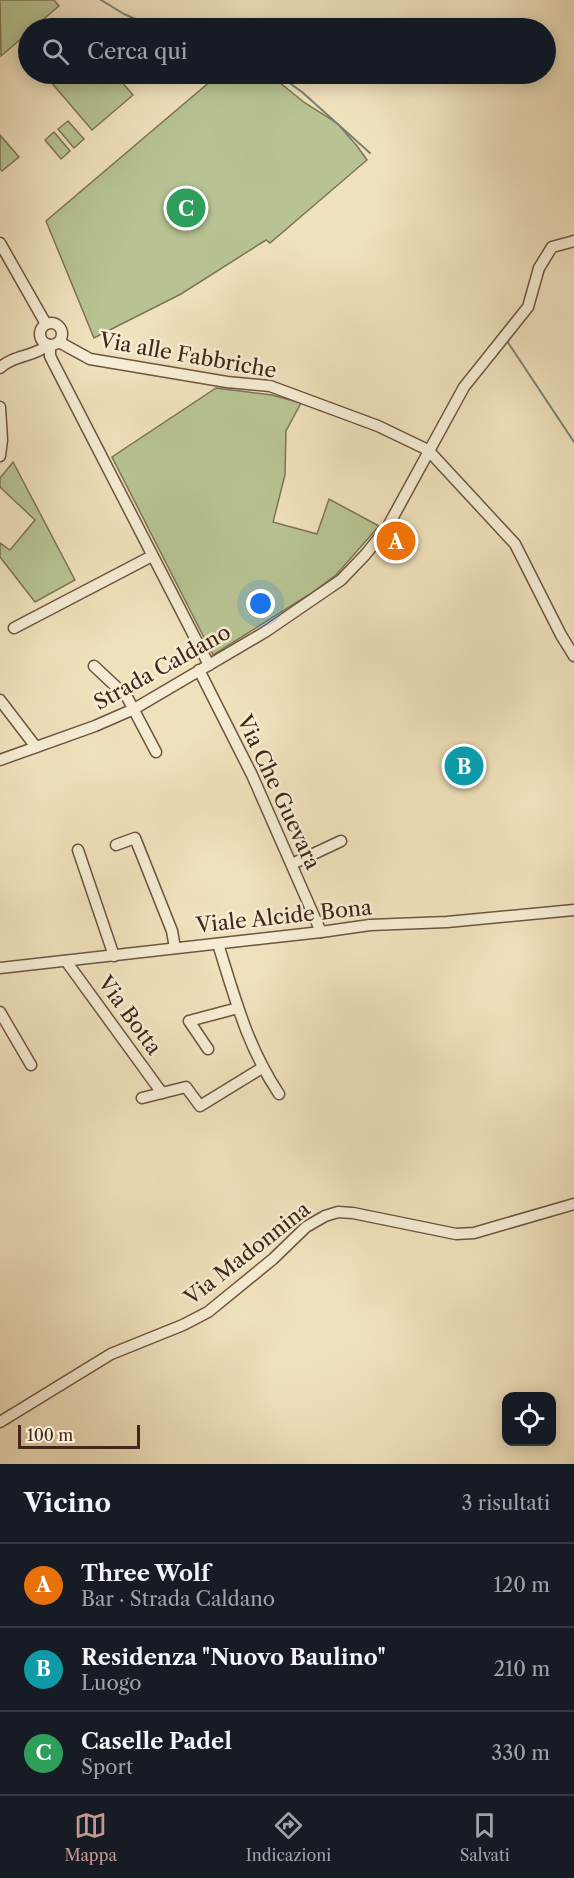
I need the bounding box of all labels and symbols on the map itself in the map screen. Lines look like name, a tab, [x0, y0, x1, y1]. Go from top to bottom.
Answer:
pin: C	[166, 186, 206, 230]
street label: Via alle Fabbriche	[97, 327, 278, 383]
pin: A	[376, 518, 416, 564]
your location	[246, 589, 275, 618]
street label: Strada Caldano	[89, 619, 235, 715]
street label: Via Che Guevara	[232, 710, 326, 874]
pin: B	[444, 744, 484, 789]
street label: Viale Alcide Bona	[194, 894, 374, 938]
street label: Via Botta	[92, 970, 168, 1060]
street label: Via Madonnina	[178, 1196, 316, 1310]
scale bar	[18, 1422, 140, 1450]

